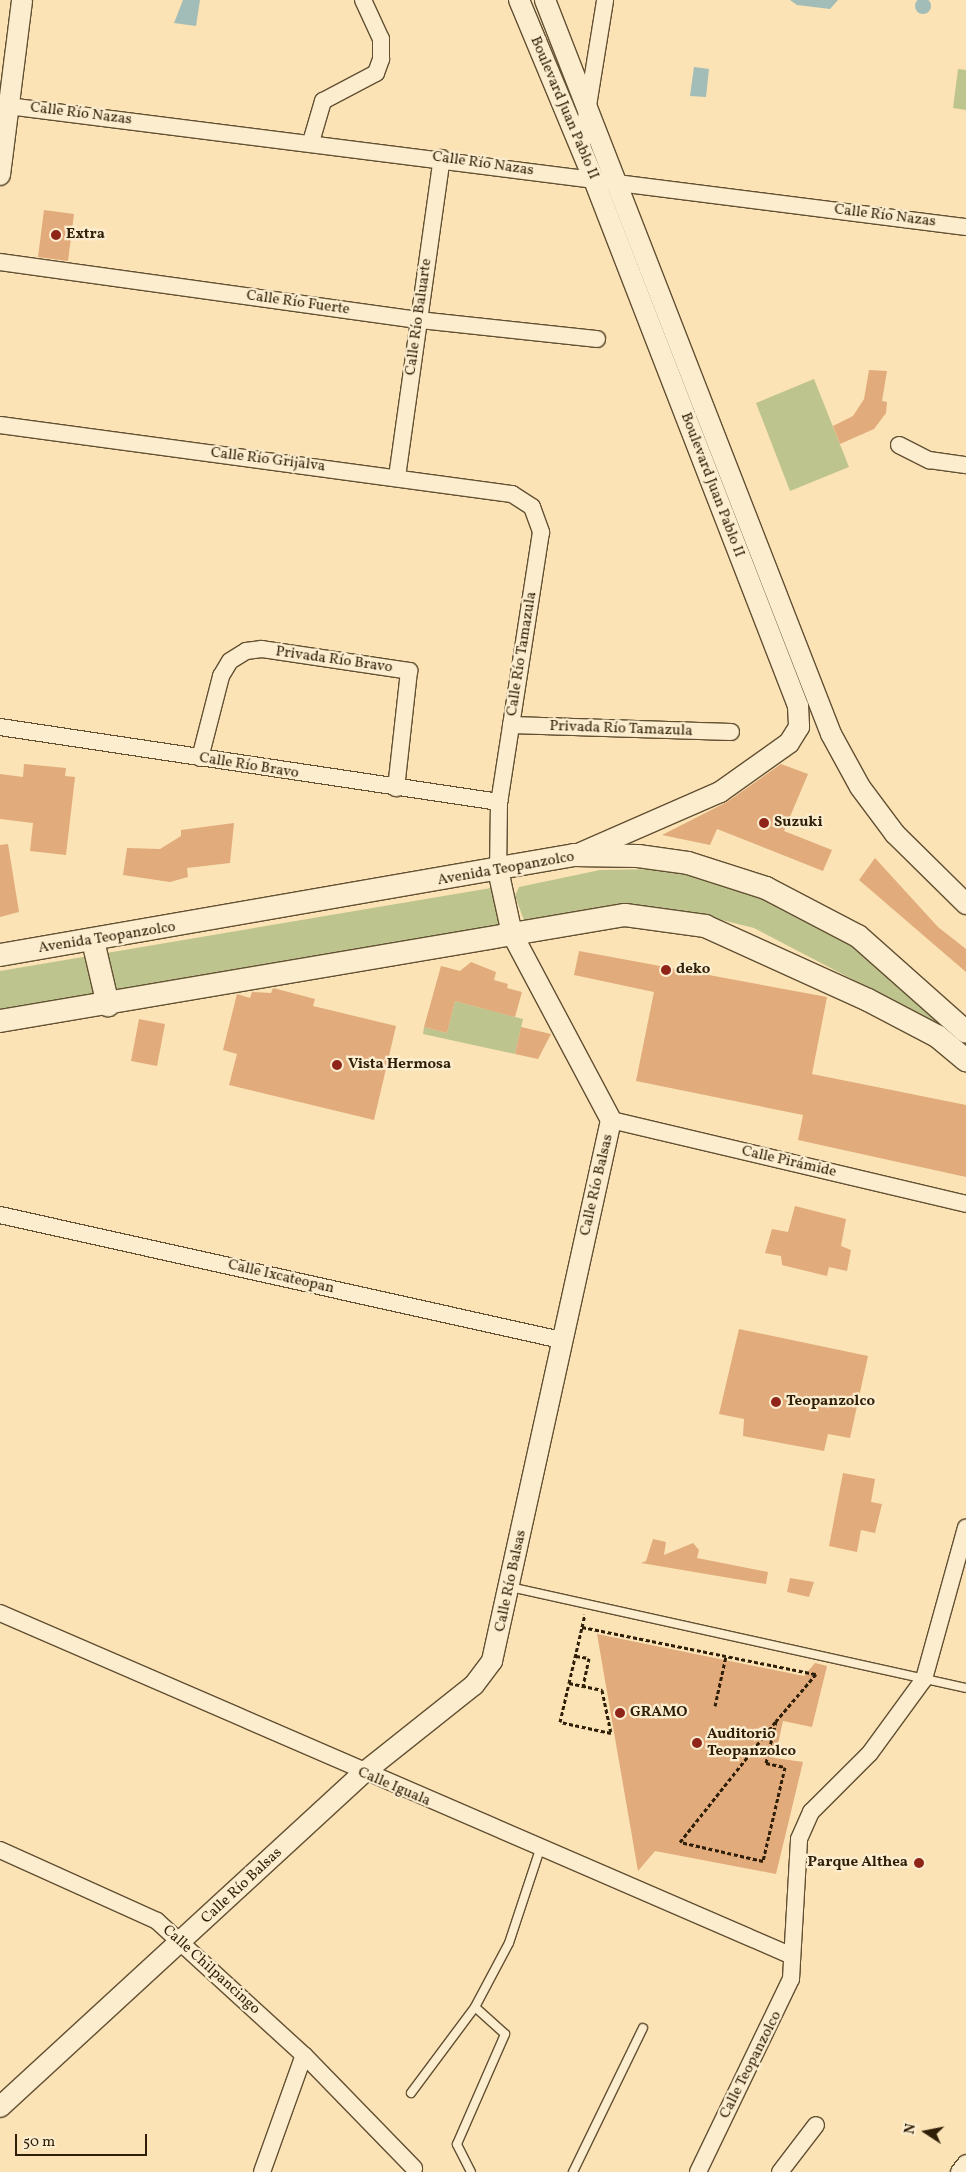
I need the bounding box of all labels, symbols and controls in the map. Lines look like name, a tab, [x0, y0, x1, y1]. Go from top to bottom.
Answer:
street label: Boulevard Juan Pablo II	[526, 34, 602, 182]
street label: Calle Río Nazas	[29, 99, 133, 129]
street label: Calle Río Nazas	[431, 148, 535, 180]
street label: Calle Río Nazas	[833, 201, 937, 231]
place label: Extra	[66, 226, 105, 244]
marker: Extra	[50, 229, 62, 241]
street label: Calle Río Baluarte	[402, 257, 436, 377]
street label: Calle Río Fuerte	[245, 287, 351, 319]
street label: Boulevard Juan Pablo II	[676, 410, 748, 560]
street label: Calle Río Grijalva	[210, 444, 326, 476]
street label: Calle Río Tamazula	[503, 590, 541, 718]
street label: Privada Río Bravo	[274, 643, 394, 677]
street label: Privada Río Tamazula	[549, 717, 693, 741]
street label: Calle Río Bravo	[198, 749, 300, 783]
place label: Suzuki	[774, 814, 823, 832]
marker: Suzuki	[758, 817, 770, 829]
street label: Avenida Teopanzolco	[436, 848, 576, 890]
street label: Avenida Teopanzolco	[37, 918, 177, 958]
place label: deko	[676, 961, 710, 979]
marker: deko	[660, 964, 672, 976]
place label: Vista Hermosa	[348, 1056, 451, 1074]
marker: Vista Hermosa	[330, 1058, 344, 1072]
street label: Calle Río Balsas	[577, 1132, 617, 1238]
street label: Calle Pirámide	[740, 1142, 838, 1182]
street label: Calle Ixcateopan	[226, 1256, 336, 1298]
place label: Teopanzolco	[786, 1393, 875, 1411]
marker: Teopanzolco	[770, 1396, 782, 1408]
street label: Calle Río Balsas	[491, 1528, 531, 1634]
place label: GRAMO	[630, 1704, 687, 1722]
marker: GRAMO	[614, 1707, 626, 1719]
place label: Auditorio Teopanzolco	[707, 1725, 796, 1760]
marker: Auditorio Teopanzolco	[691, 1737, 703, 1749]
street label: Calle Iguala	[355, 1764, 433, 1810]
street label: Calle Río Balsas	[198, 1844, 286, 1928]
place label: Parque Althea	[807, 1854, 908, 1872]
marker: Parque Althea	[912, 1856, 926, 1870]
street label: Calle Chilpancingo	[159, 1922, 263, 2018]
street label: Calle Teopanzolco	[716, 2008, 786, 2122]
north arrow	[901, 2107, 951, 2157]
text: N	[900, 2122, 921, 2136]
scale bar	[18, 2124, 150, 2156]
text: 50 m	[23, 2132, 55, 2153]

